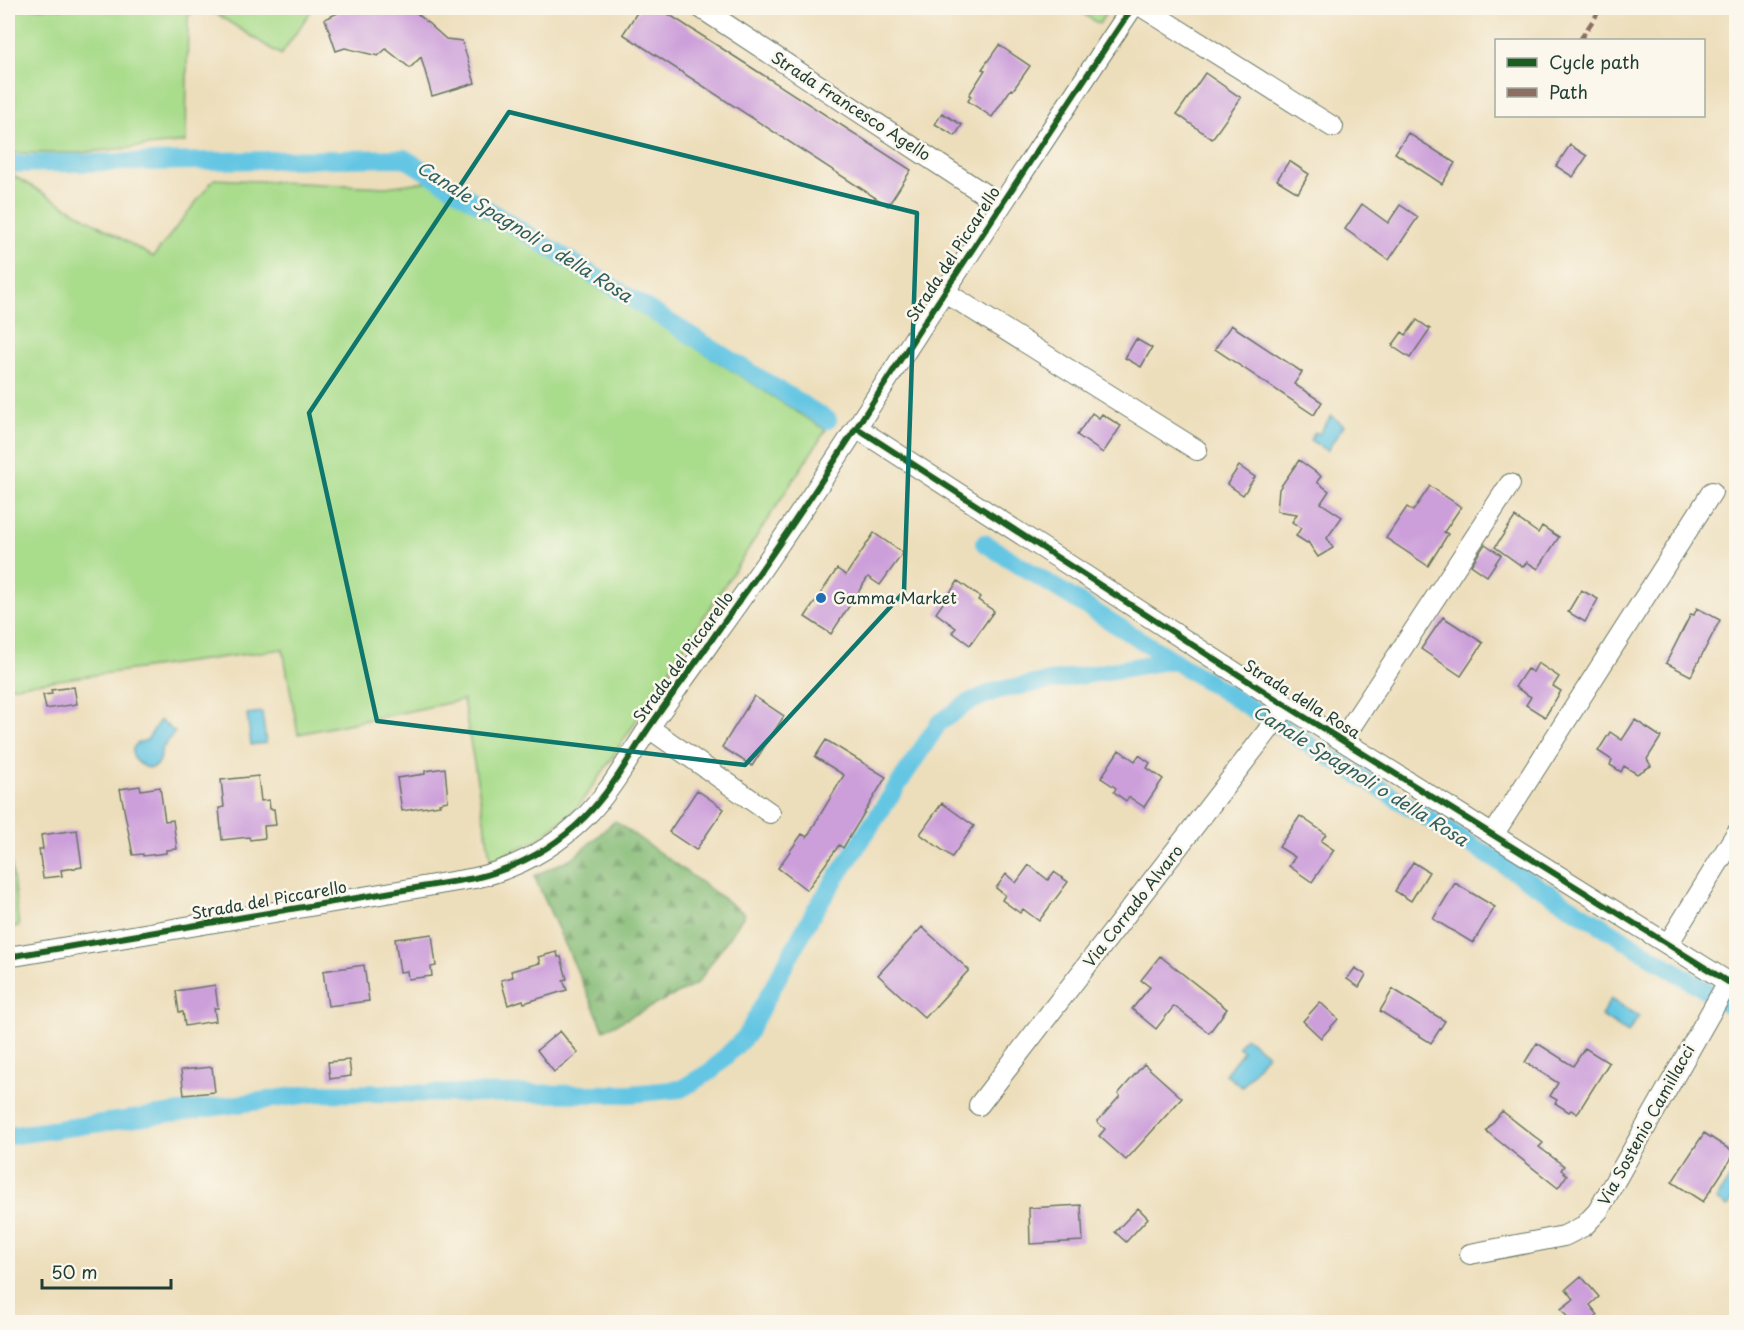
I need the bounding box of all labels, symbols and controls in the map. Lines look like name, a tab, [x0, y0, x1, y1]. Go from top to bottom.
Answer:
legend	[1495, 39, 1705, 117]
street label: Strada Francesco Agello	[767, 44, 936, 166]
text: Cycle path	[1549, 48, 1640, 75]
text: Path	[1549, 78, 1588, 105]
water label: Canale Spagnoli o della Rosa	[412, 153, 638, 309]
street label: Strada del Piccarello	[899, 181, 1005, 326]
place label: Gamma Market	[833, 585, 957, 609]
street label: Strada del Piccarello	[626, 586, 738, 727]
marker: Gamma Market	[814, 591, 828, 605]
street label: Strada della Rosa	[1239, 652, 1366, 744]
water label: Canale Spagnoli o della Rosa	[1248, 697, 1474, 853]
street label: Via Corrado Alvaro	[1077, 839, 1188, 972]
street label: Strada del Piccarello	[189, 874, 349, 925]
street label: Via Sostenio Camillacci	[1591, 1040, 1699, 1209]
scale bar	[42, 1252, 171, 1290]
text: 50 m	[51, 1258, 98, 1285]

